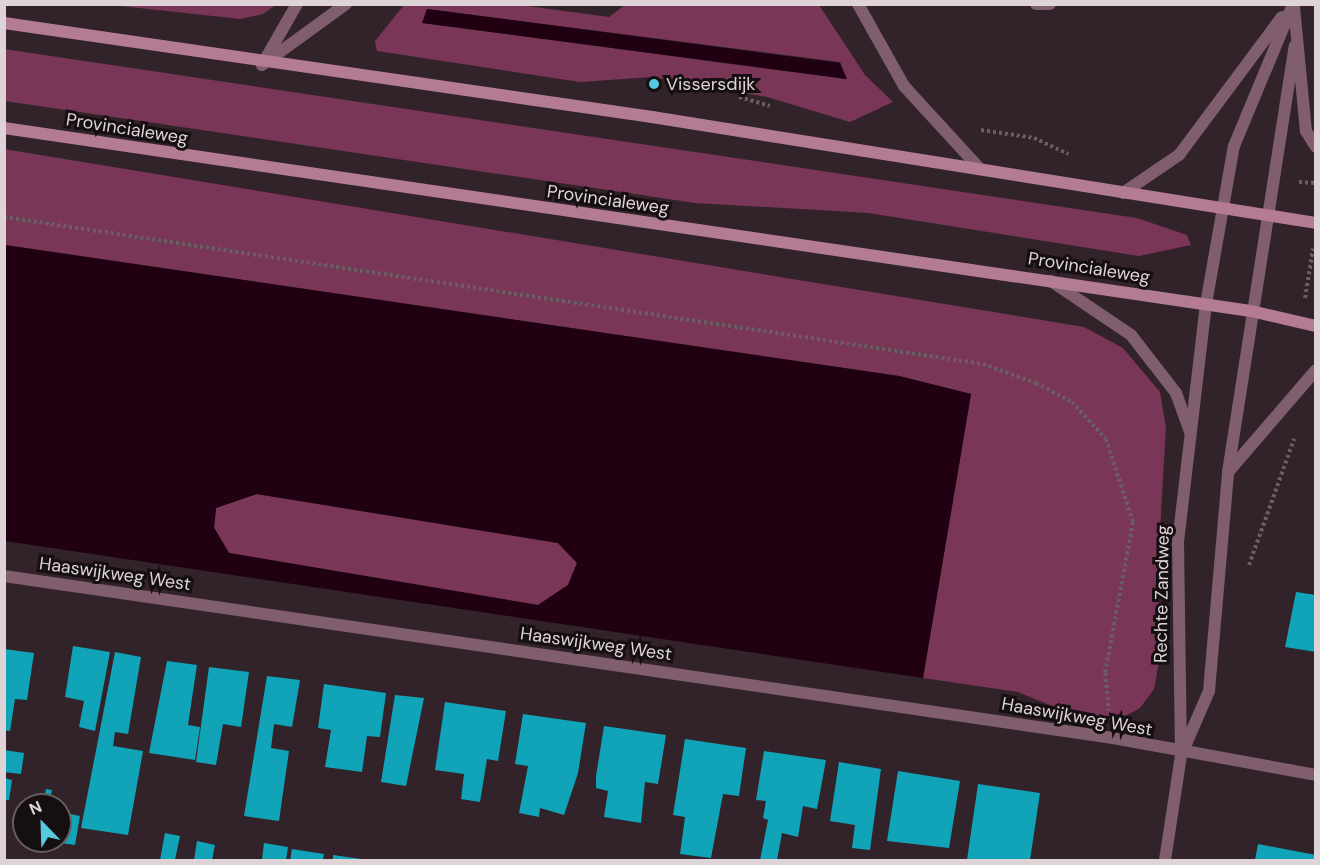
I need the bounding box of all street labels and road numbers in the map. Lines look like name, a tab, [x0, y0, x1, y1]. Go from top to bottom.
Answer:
street label: Provincialeweg	[65, 109, 189, 149]
street label: Provincialeweg	[546, 181, 670, 219]
street label: Provincialeweg	[1027, 248, 1151, 288]
street label: Rechte Zandweg	[1150, 525, 1174, 663]
street label: Haaswijkweg West	[38, 553, 192, 595]
street label: Haaswijkweg West	[519, 623, 673, 665]
street label: Haaswijkweg West	[1000, 693, 1154, 741]

